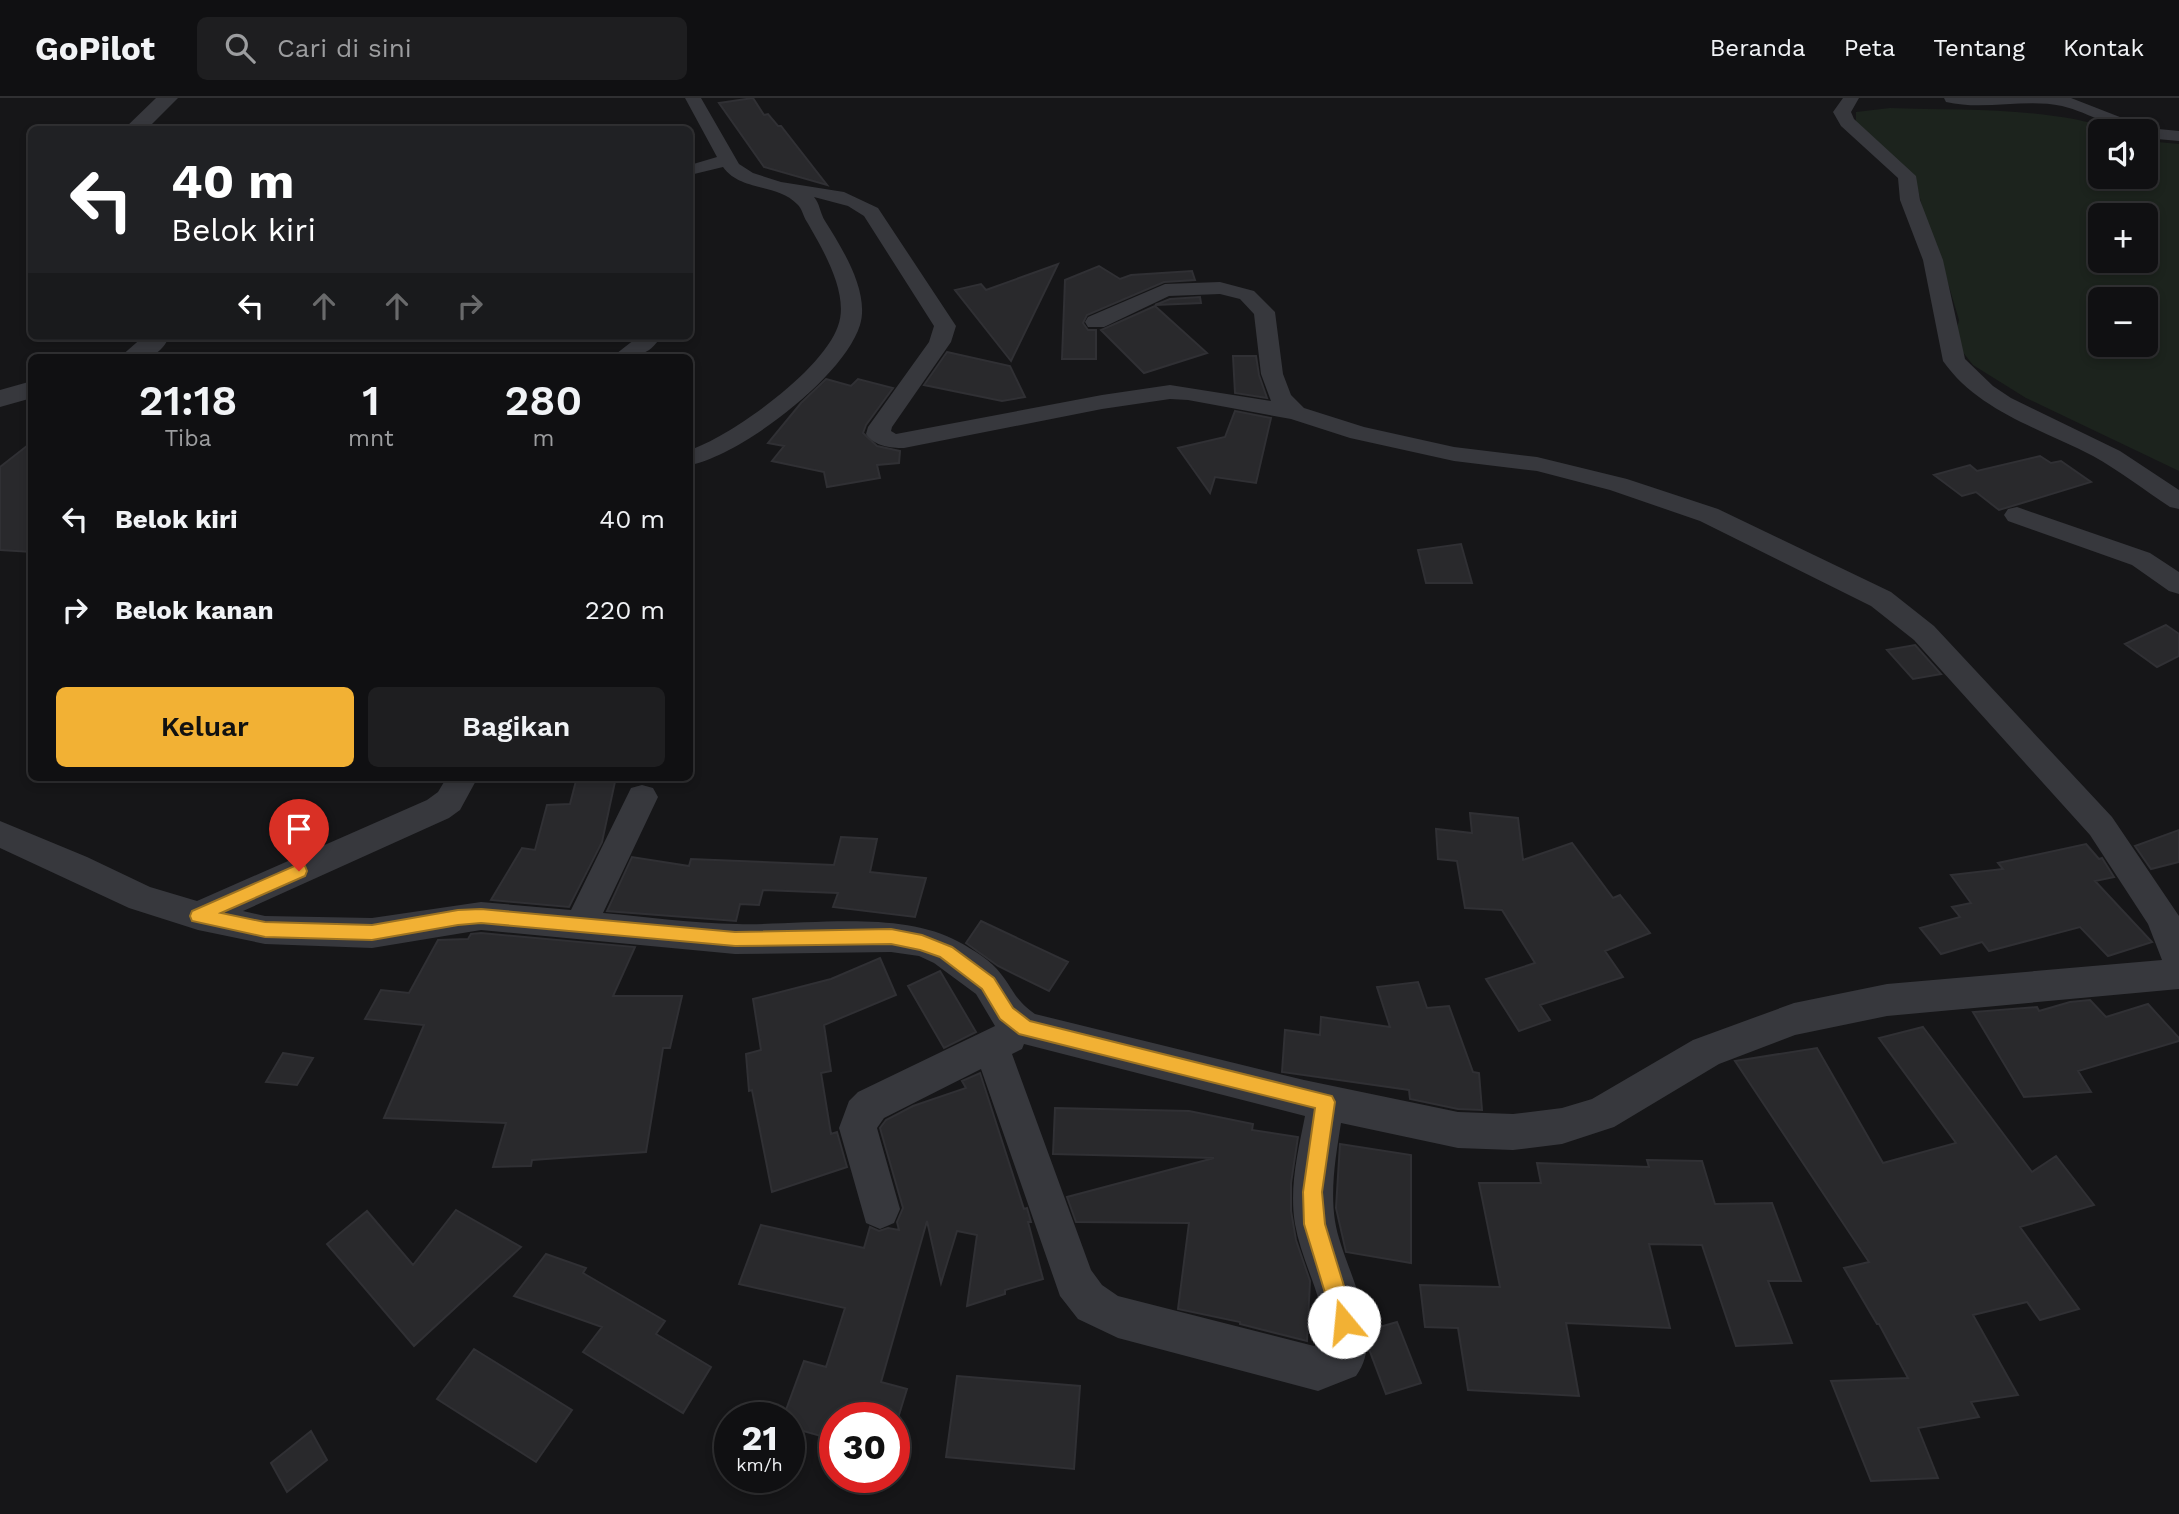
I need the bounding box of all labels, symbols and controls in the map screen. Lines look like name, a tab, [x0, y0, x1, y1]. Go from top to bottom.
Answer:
search box	[197, 17, 687, 80]
text: GoPilot	[35, 29, 155, 68]
icon: search	[221, 29, 259, 67]
text: Cari di sini	[277, 33, 412, 63]
text: Beranda	[1710, 34, 1806, 62]
text: Peta	[1844, 34, 1895, 62]
text: Tentang	[1933, 34, 2025, 62]
text: Kontak	[2063, 34, 2144, 62]
map controls	[2088, 119, 2158, 357]
button: sound	[2088, 119, 2158, 189]
text: 40 m	[171, 152, 294, 210]
icon: left	[56, 154, 147, 245]
button: +	[2088, 203, 2158, 273]
text: Belok kiri	[171, 211, 316, 249]
icon: left	[232, 287, 270, 325]
icon: ahead	[305, 287, 343, 325]
icon: ahead	[378, 287, 416, 325]
icon: right	[451, 287, 489, 325]
button: −	[2088, 287, 2158, 357]
text: 21:18	[139, 376, 237, 425]
text: 1	[362, 376, 380, 425]
text: 280	[504, 376, 582, 425]
text: Tiba	[164, 425, 212, 452]
text: mnt	[348, 425, 394, 452]
text: m	[532, 425, 554, 452]
icon: left	[56, 500, 94, 538]
text: Belok kiri	[115, 504, 238, 534]
text: 40 m	[599, 504, 665, 534]
icon: right	[56, 591, 94, 629]
text: Belok kanan	[115, 595, 274, 625]
text: 220 m	[585, 595, 665, 625]
button: Keluar	[56, 687, 354, 767]
button: Bagikan	[368, 687, 665, 767]
pin	[269, 799, 329, 871]
icon: arrive	[280, 810, 318, 848]
position arrow	[1307, 1285, 1381, 1359]
speed limit sign: 30	[819, 1402, 910, 1493]
text: 21	[742, 1417, 777, 1459]
text: km/h	[736, 1454, 783, 1475]

